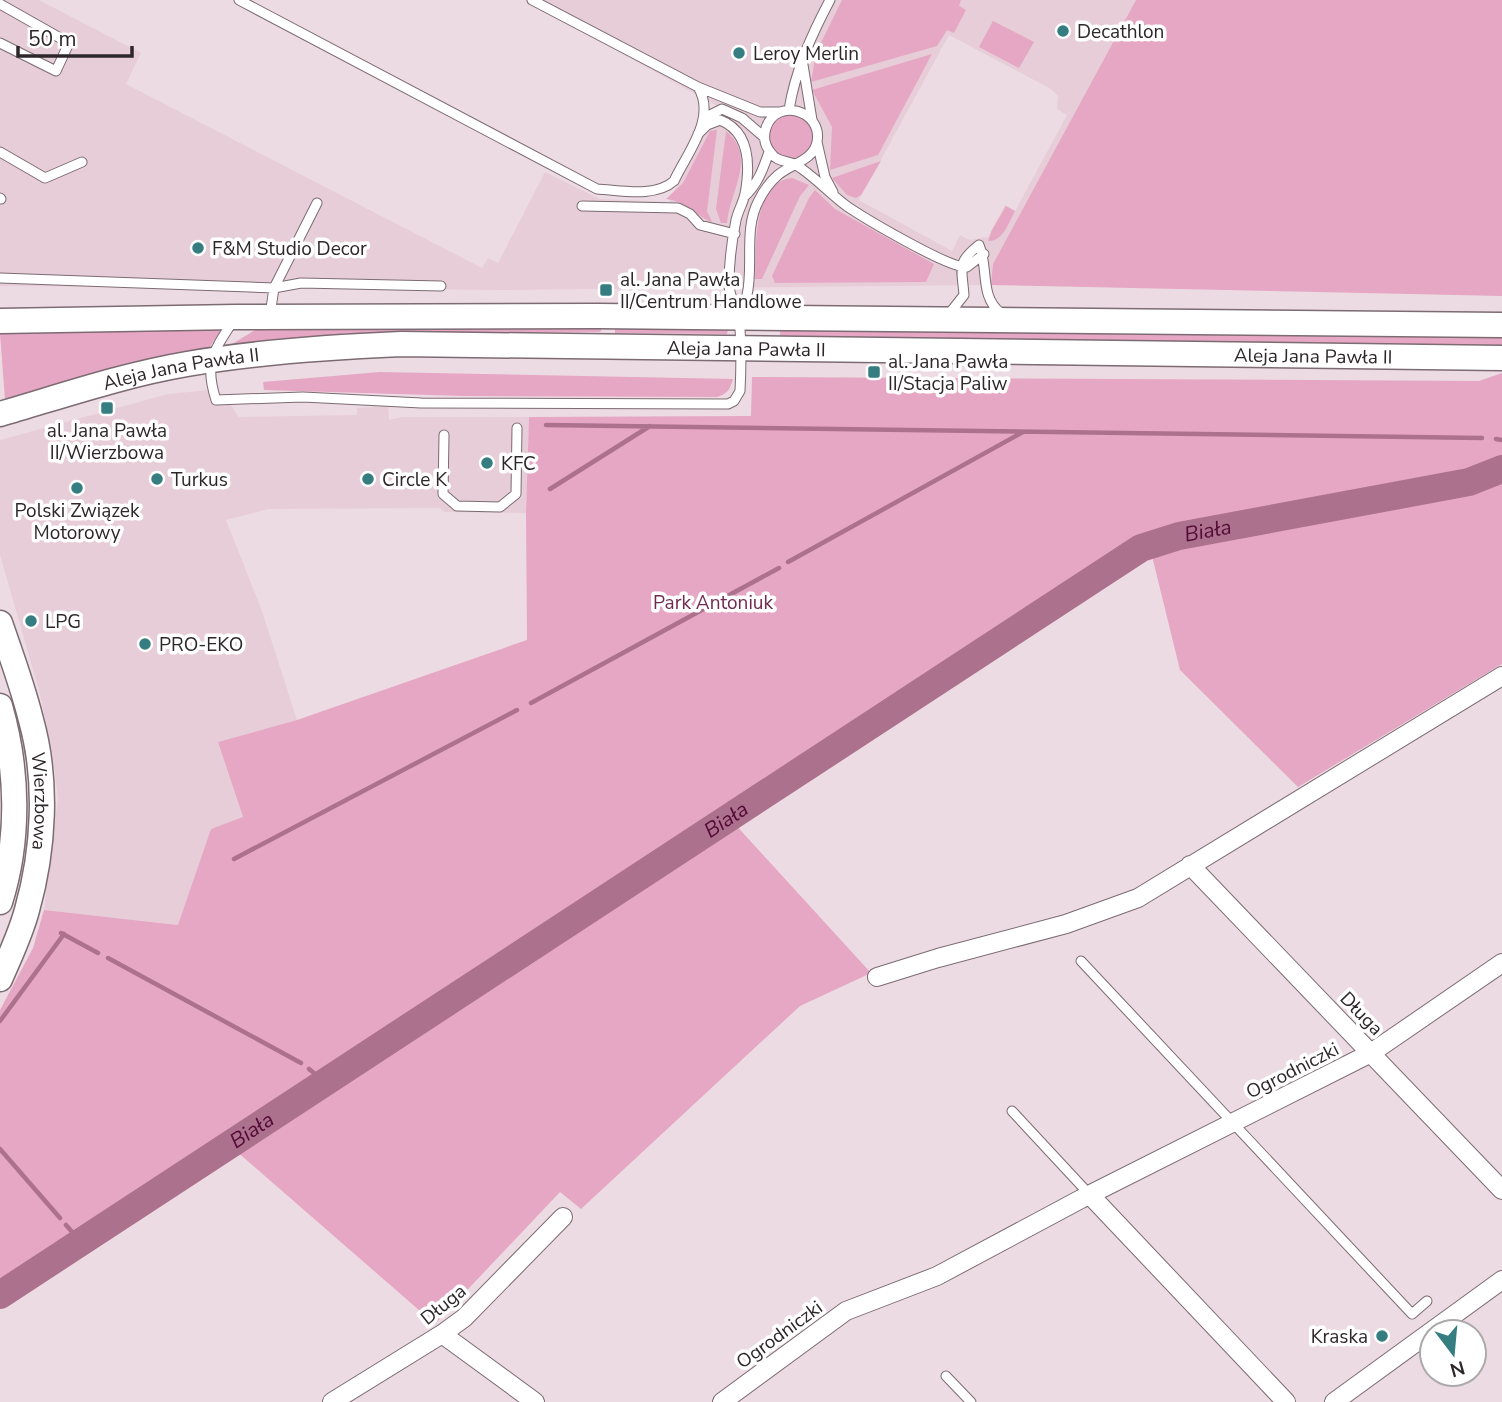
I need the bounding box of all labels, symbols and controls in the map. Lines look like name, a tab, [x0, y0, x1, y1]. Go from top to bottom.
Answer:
scale bar	[18, 14, 131, 58]
place label: Decathlon	[1077, 19, 1164, 45]
marker: Decathlon	[1055, 23, 1071, 39]
text: 50 m	[28, 25, 77, 53]
place label: Leroy Merlin	[753, 41, 859, 67]
marker: Leroy Merlin	[731, 45, 747, 61]
place label: F&M Studio Decor	[212, 236, 367, 262]
marker: F&M Studio Decor	[190, 240, 206, 256]
place label: al. Jana Pawła II/Centrum Handlowe	[620, 267, 802, 315]
marker: al. Jana Pawła II/Centrum Handlowe	[598, 282, 614, 298]
street label: Aleja Jana Pawła II	[667, 335, 826, 363]
street label: Aleja Jana Pawła II	[100, 342, 261, 397]
street label: Aleja Jana Pawła II	[1234, 343, 1393, 371]
place label: al. Jana Pawła II/Stacja Paliw	[888, 349, 1008, 397]
marker: al. Jana Pawła II/Stacja Paliw	[866, 364, 882, 380]
marker: al. Jana Pawła II/Wierzbowa	[99, 400, 115, 416]
place label: al. Jana Pawła II/Wierzbowa	[47, 418, 167, 466]
place label: KFC	[501, 451, 536, 477]
marker: KFC	[479, 455, 495, 471]
place label: Turkus	[171, 467, 228, 493]
place label: Circle K	[382, 467, 448, 493]
marker: Turkus	[149, 471, 165, 487]
marker: Circle K	[360, 471, 376, 487]
marker: Polski Związek Motorowy	[69, 480, 85, 496]
place label: Polski Związek Motorowy	[15, 498, 140, 546]
water label: Biała	[1182, 513, 1234, 549]
park label: Park Antoniuk	[653, 590, 773, 616]
place label: LPG	[45, 609, 81, 635]
marker: LPG	[23, 613, 39, 629]
place label: PRO-EKO	[159, 632, 243, 658]
marker: PRO-EKO	[137, 636, 153, 652]
street label: Wierzbowa	[24, 751, 54, 852]
water label: Biała	[699, 795, 754, 844]
street label: Długa	[1334, 986, 1389, 1041]
street label: Ogrodniczki	[1242, 1036, 1343, 1105]
water label: Biała	[224, 1105, 279, 1155]
street label: Długa	[415, 1278, 472, 1331]
street label: Ogrodniczki	[731, 1295, 828, 1375]
north arrow	[1418, 1318, 1488, 1388]
place label: Kraska	[1311, 1324, 1368, 1350]
marker: Kraska	[1374, 1328, 1390, 1344]
text: N	[1447, 1354, 1468, 1383]

